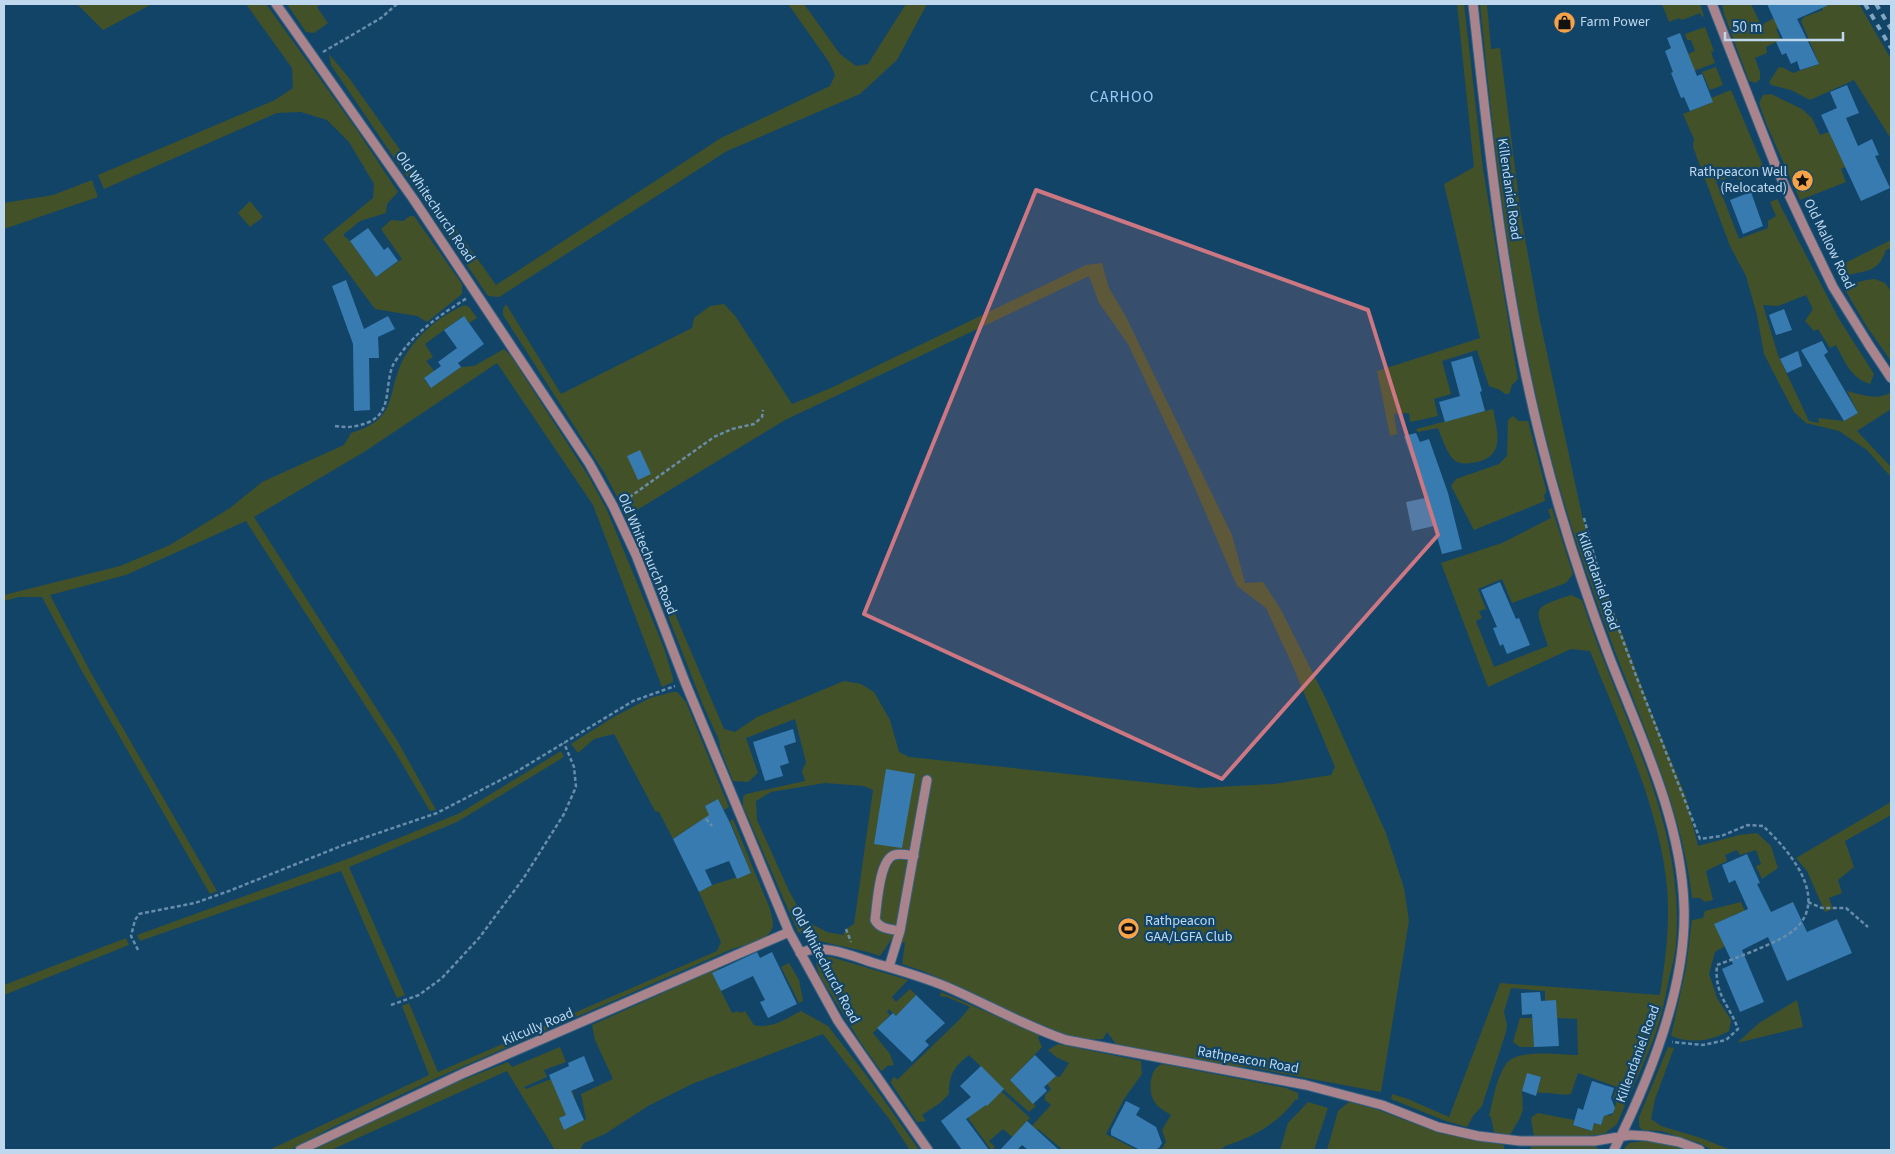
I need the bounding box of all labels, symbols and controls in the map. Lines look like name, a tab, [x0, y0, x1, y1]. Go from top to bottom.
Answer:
shop icon: Farm Power	[1552, 10, 1576, 34]
scale bar	[1725, 10, 1842, 42]
place label: Farm Power	[1580, 12, 1650, 32]
text: 50 m	[1732, 17, 1762, 38]
district label: CARHOO	[1090, 86, 1154, 108]
street label: Killendaniel Road	[1492, 137, 1526, 241]
street label: Old Whitechurch Road	[390, 147, 480, 267]
place label: Rathpeacon Well (Relocated)	[1689, 162, 1787, 198]
place icon: Rathpeacon Well (Relocated)	[1791, 168, 1815, 192]
street label: Old Mallow Road	[1798, 195, 1860, 293]
street label: Old Whitechurch Road	[612, 490, 682, 618]
street label: Killendaniel Road	[1572, 529, 1624, 633]
street label: Old Whitechurch Road	[786, 903, 864, 1027]
place label: Rathpeacon GAA/LGFA Club	[1145, 911, 1233, 947]
sports icon: Rathpeacon GAA/LGFA Club	[1117, 917, 1141, 941]
street label: Killendaniel Road	[1611, 1002, 1665, 1106]
street label: Kilcully Road	[499, 1003, 577, 1051]
street label: Rathpeacon Road	[1196, 1041, 1300, 1079]

